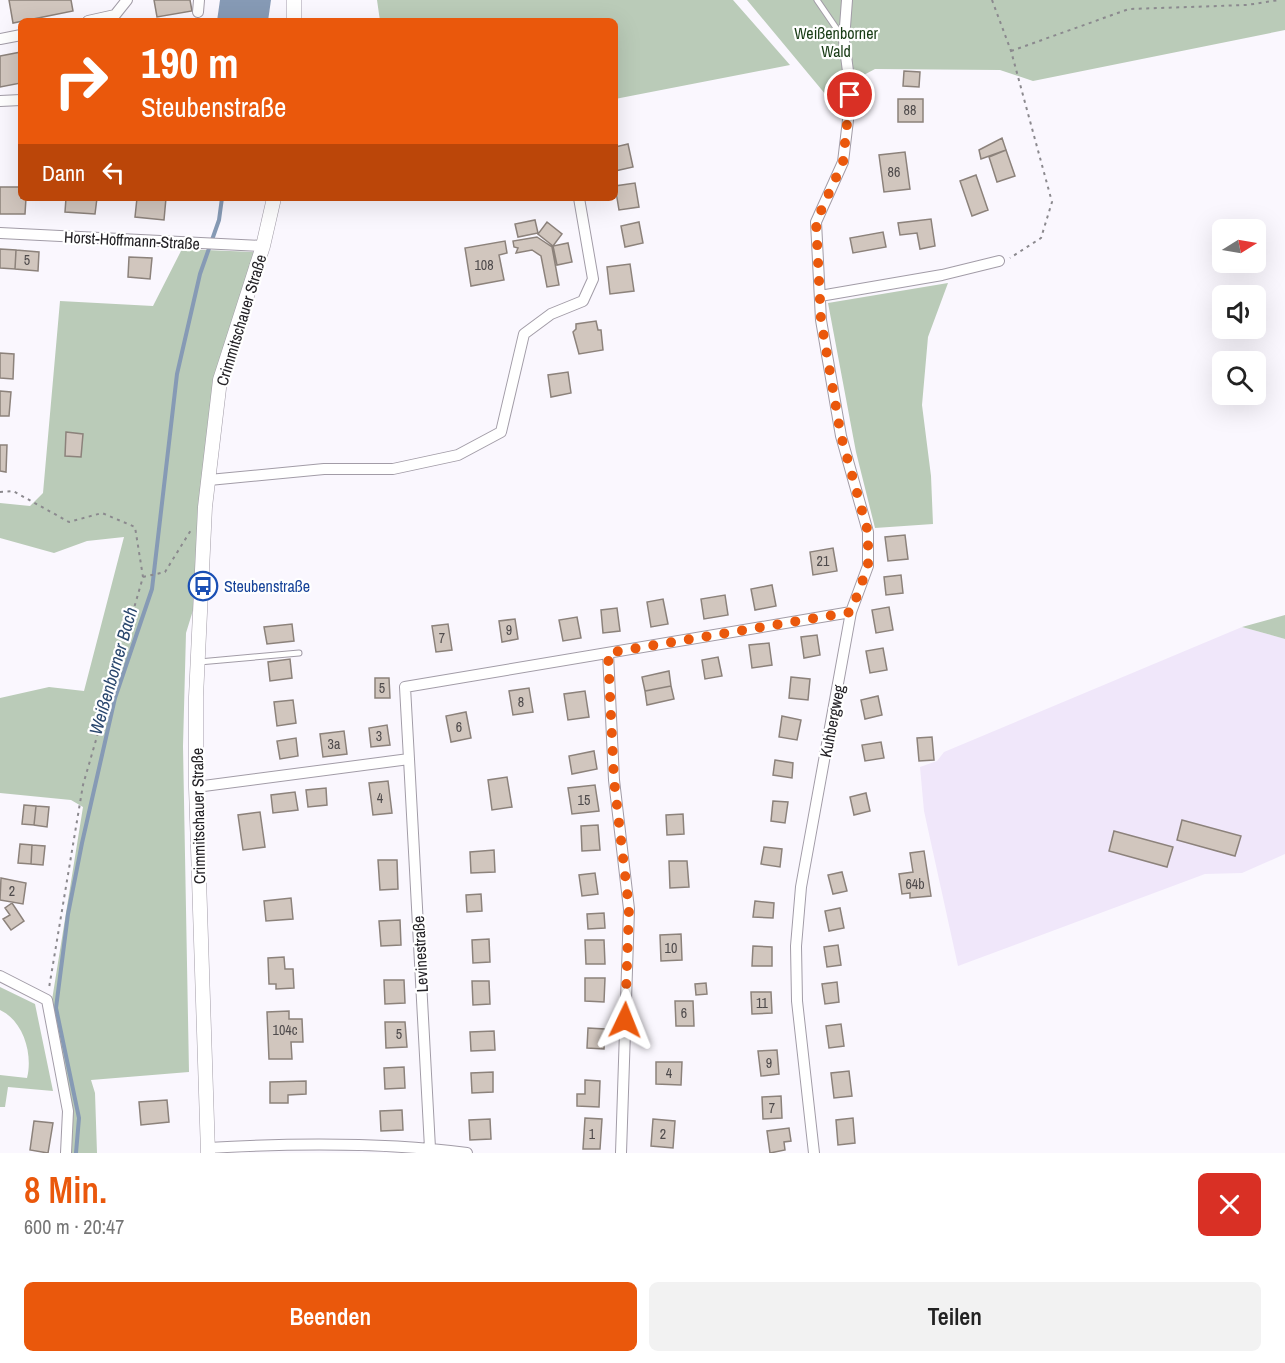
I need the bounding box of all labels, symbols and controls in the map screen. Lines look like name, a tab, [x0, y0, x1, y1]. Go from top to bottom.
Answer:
park label: Weißenborner Wald	[794, 22, 878, 62]
text: 190 m	[141, 35, 239, 91]
icon: right	[42, 42, 120, 120]
pin	[824, 69, 875, 120]
icon: arrive	[833, 78, 866, 111]
text: Steubenstraße	[141, 89, 286, 125]
house number: 88	[904, 101, 916, 119]
icon: left	[97, 156, 130, 189]
text: Dann	[42, 158, 85, 188]
house number: 86	[888, 163, 900, 181]
north arrow	[1212, 219, 1266, 273]
map controls	[1212, 219, 1266, 405]
street label: Horst-Hoffmann-Straße	[63, 225, 201, 255]
house number: 5	[24, 251, 30, 269]
street label: Crimmitschauer Straße	[211, 252, 271, 388]
house number: 108	[474, 256, 494, 274]
button: sound	[1212, 285, 1266, 339]
button: search	[1212, 351, 1266, 405]
house number: 21	[817, 552, 830, 570]
bus stop icon: Steubenstraße	[187, 570, 219, 602]
place label: Steubenstraße	[224, 575, 310, 597]
water label: Weißenborner Bach	[83, 604, 143, 738]
house number: 9	[506, 621, 512, 639]
house number: 7	[439, 629, 445, 647]
house number: 5	[379, 679, 385, 697]
street label: Kuhbergweg	[814, 682, 850, 759]
house number: 8	[518, 693, 524, 711]
house number: 6	[456, 718, 462, 736]
house number: 3	[376, 727, 382, 745]
house number: 3a	[328, 735, 341, 753]
street label: Crimmitschauer Straße	[186, 748, 210, 884]
house number: 4	[377, 789, 384, 807]
house number: 15	[578, 791, 590, 809]
house number: 64b	[905, 875, 925, 893]
house number: 2	[9, 882, 15, 900]
street label: Levinestraße	[407, 915, 433, 993]
house number: 10	[665, 939, 677, 957]
position arrow	[593, 988, 657, 1052]
house number: 11	[756, 994, 769, 1012]
house number: 6	[681, 1004, 687, 1022]
house number: 104c	[273, 1021, 298, 1039]
house number: 5	[396, 1025, 402, 1043]
house number: 9	[766, 1054, 772, 1072]
house number: 4	[666, 1064, 673, 1082]
house number: 7	[769, 1099, 775, 1117]
house number: 1	[589, 1125, 596, 1143]
house number: 2	[660, 1125, 666, 1143]
text: 8 Min.	[24, 1166, 107, 1214]
button: close	[1198, 1173, 1261, 1236]
text: 600 m · 20:47	[24, 1213, 124, 1240]
button: Beenden	[24, 1282, 637, 1351]
button: Teilen	[649, 1282, 1261, 1351]

